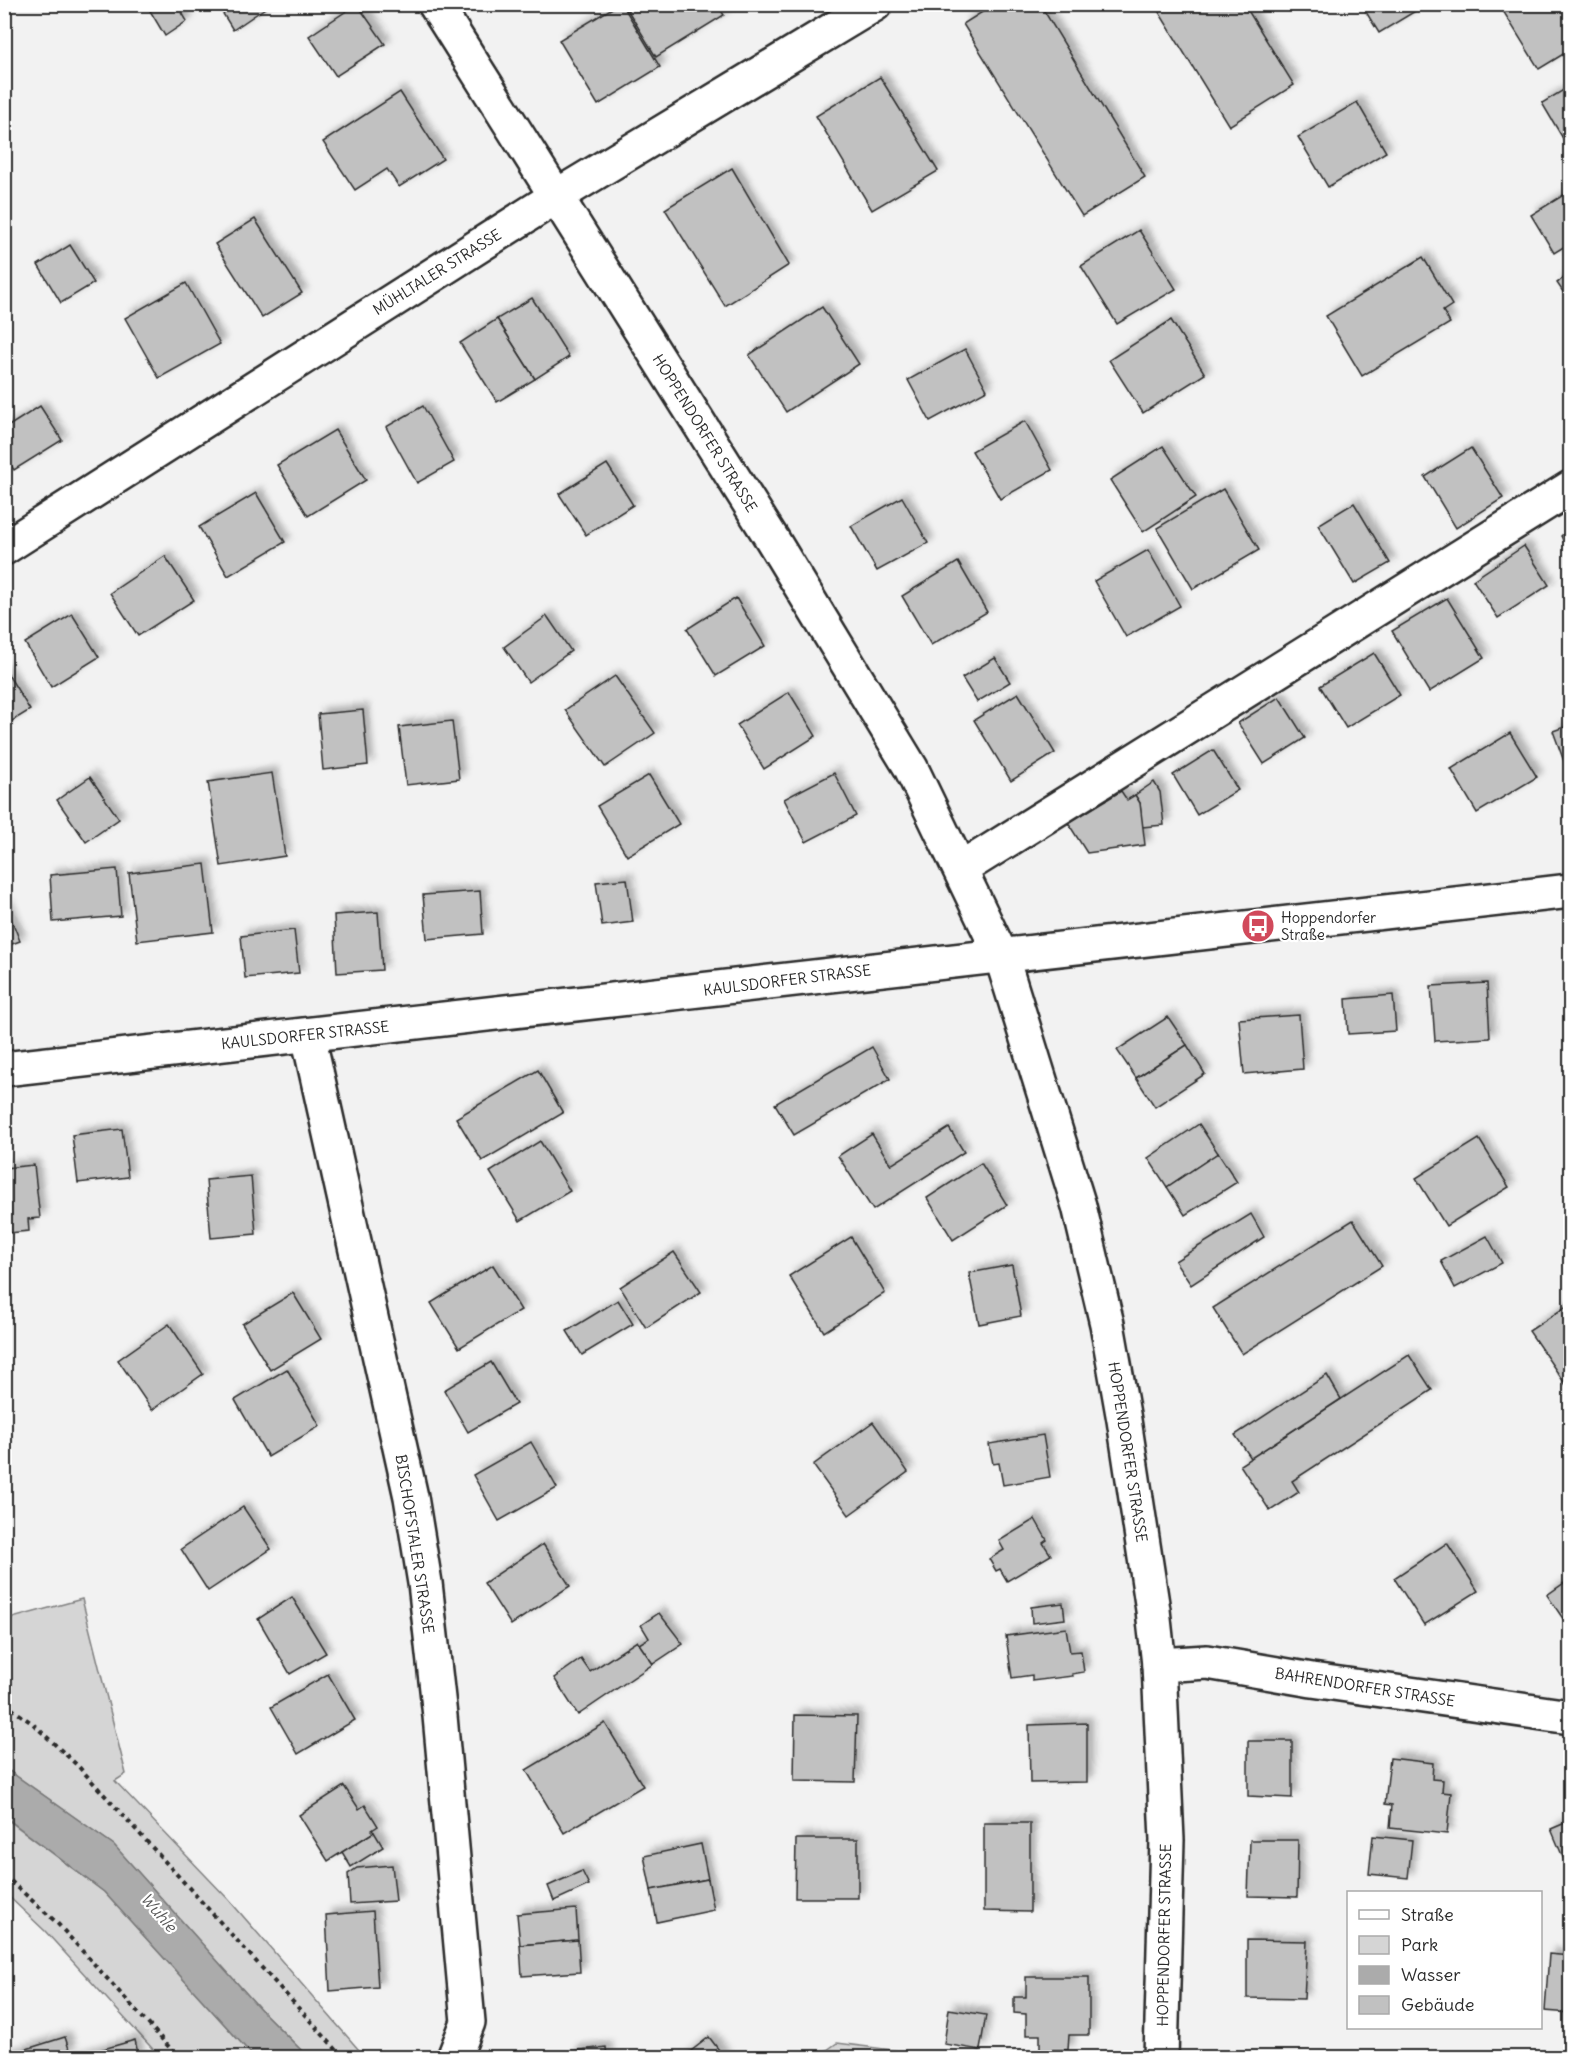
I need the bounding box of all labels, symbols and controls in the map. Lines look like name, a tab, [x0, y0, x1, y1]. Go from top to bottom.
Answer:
street label: MÜHLTALER STRASSE	[369, 225, 505, 319]
street label: HOPPENDORFER STRASSE	[649, 351, 762, 516]
bus stop icon: Hoppendorfer Straße	[1240, 908, 1276, 944]
place label: Hoppendorfer Straße	[1281, 908, 1376, 944]
street label: KAULSDORFER STRASSE	[702, 960, 872, 1000]
street label: KAULSDORFER STRASSE	[220, 1017, 390, 1053]
street label: HOPPENDORFER STRASSE	[1104, 1360, 1152, 1544]
street label: BISCHOFSTALER STRASSE	[391, 1453, 439, 1635]
street label: BAHRENDORFER STRASSE	[1274, 1663, 1457, 1711]
street label: HOPPENDORFER STRASSE	[1153, 1843, 1175, 2026]
water label: Wuhle	[137, 1888, 182, 1937]
legend	[1347, 1891, 1542, 2029]
text: Straße	[1401, 1903, 1454, 1926]
text: Park	[1401, 1933, 1438, 1956]
text: Wasser	[1401, 1963, 1461, 1986]
text: Gebäude	[1401, 1993, 1474, 2016]

